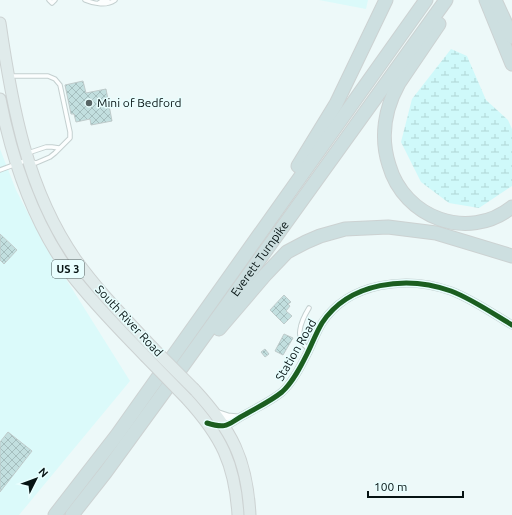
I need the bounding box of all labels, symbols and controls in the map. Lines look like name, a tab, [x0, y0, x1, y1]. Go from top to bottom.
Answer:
place label: Mini of Bedford	[97, 96, 182, 109]
marker: Mini of Bedford	[84, 98, 94, 108]
street label: Everett Turnpike	[228, 218, 291, 298]
road number: US 3	[52, 260, 84, 278]
street label: South River Road	[93, 282, 166, 359]
street label: Station Road	[273, 317, 318, 383]
north arrow	[16, 459, 56, 499]
text: N	[36, 465, 51, 479]
scale bar	[368, 473, 463, 499]
text: 100 m	[374, 480, 407, 493]

